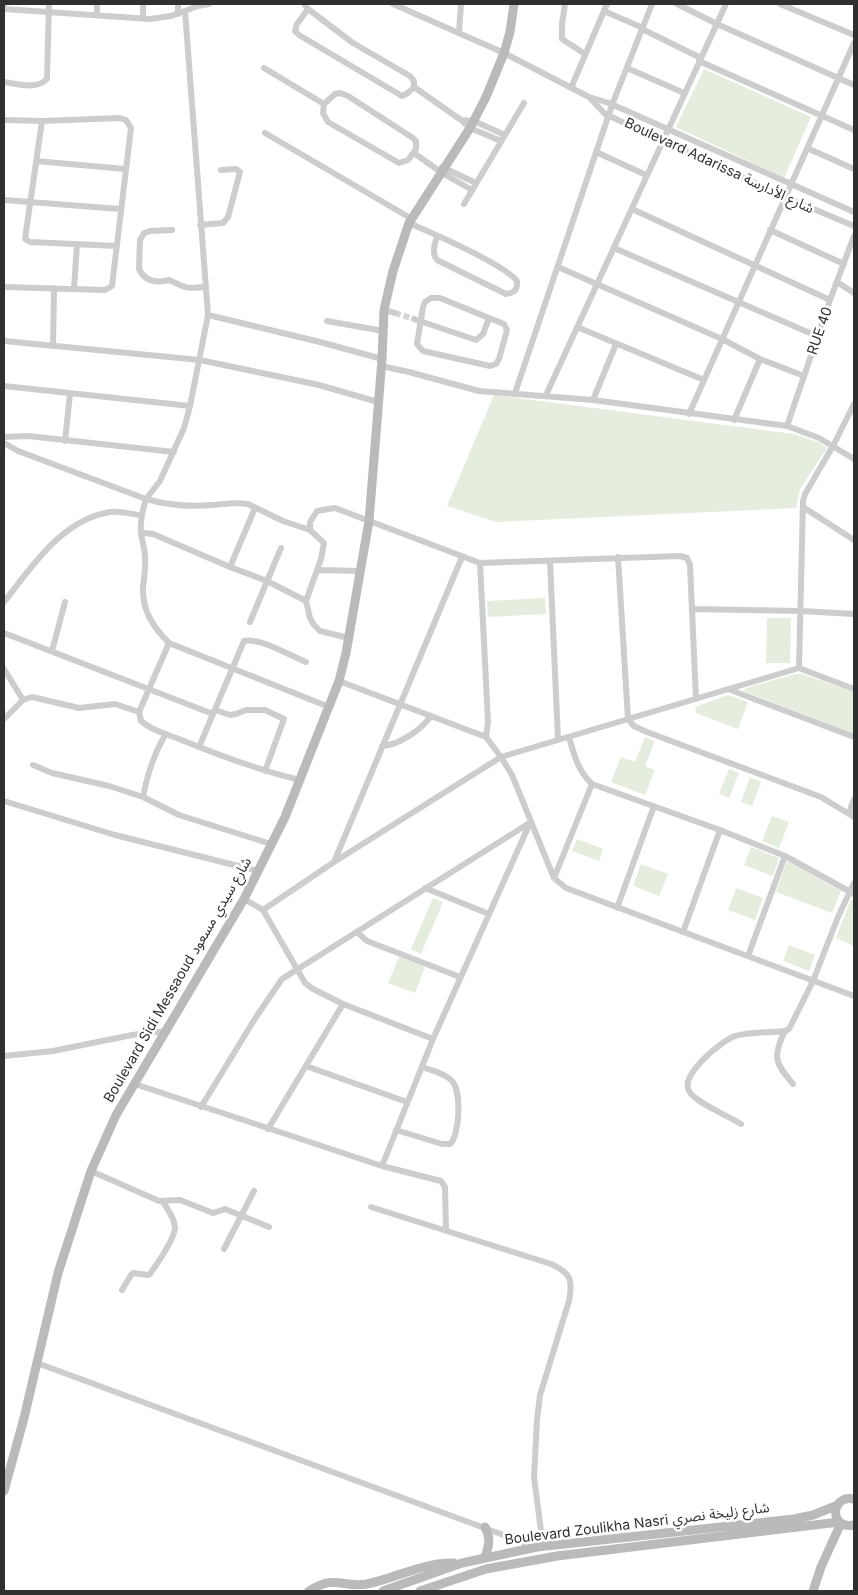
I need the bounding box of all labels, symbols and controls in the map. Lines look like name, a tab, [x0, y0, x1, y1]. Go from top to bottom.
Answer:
street label: Boulevard Adarissa شارع الأدارسة	[622, 115, 816, 217]
street label: RUE 40	[804, 305, 836, 357]
street label: Boulevard Sidi Messaoud شارع سيدي مسعود	[101, 854, 255, 1106]
street label: Boulevard Zoulikha Nasri شارع زليخة نصري	[504, 1499, 770, 1549]

